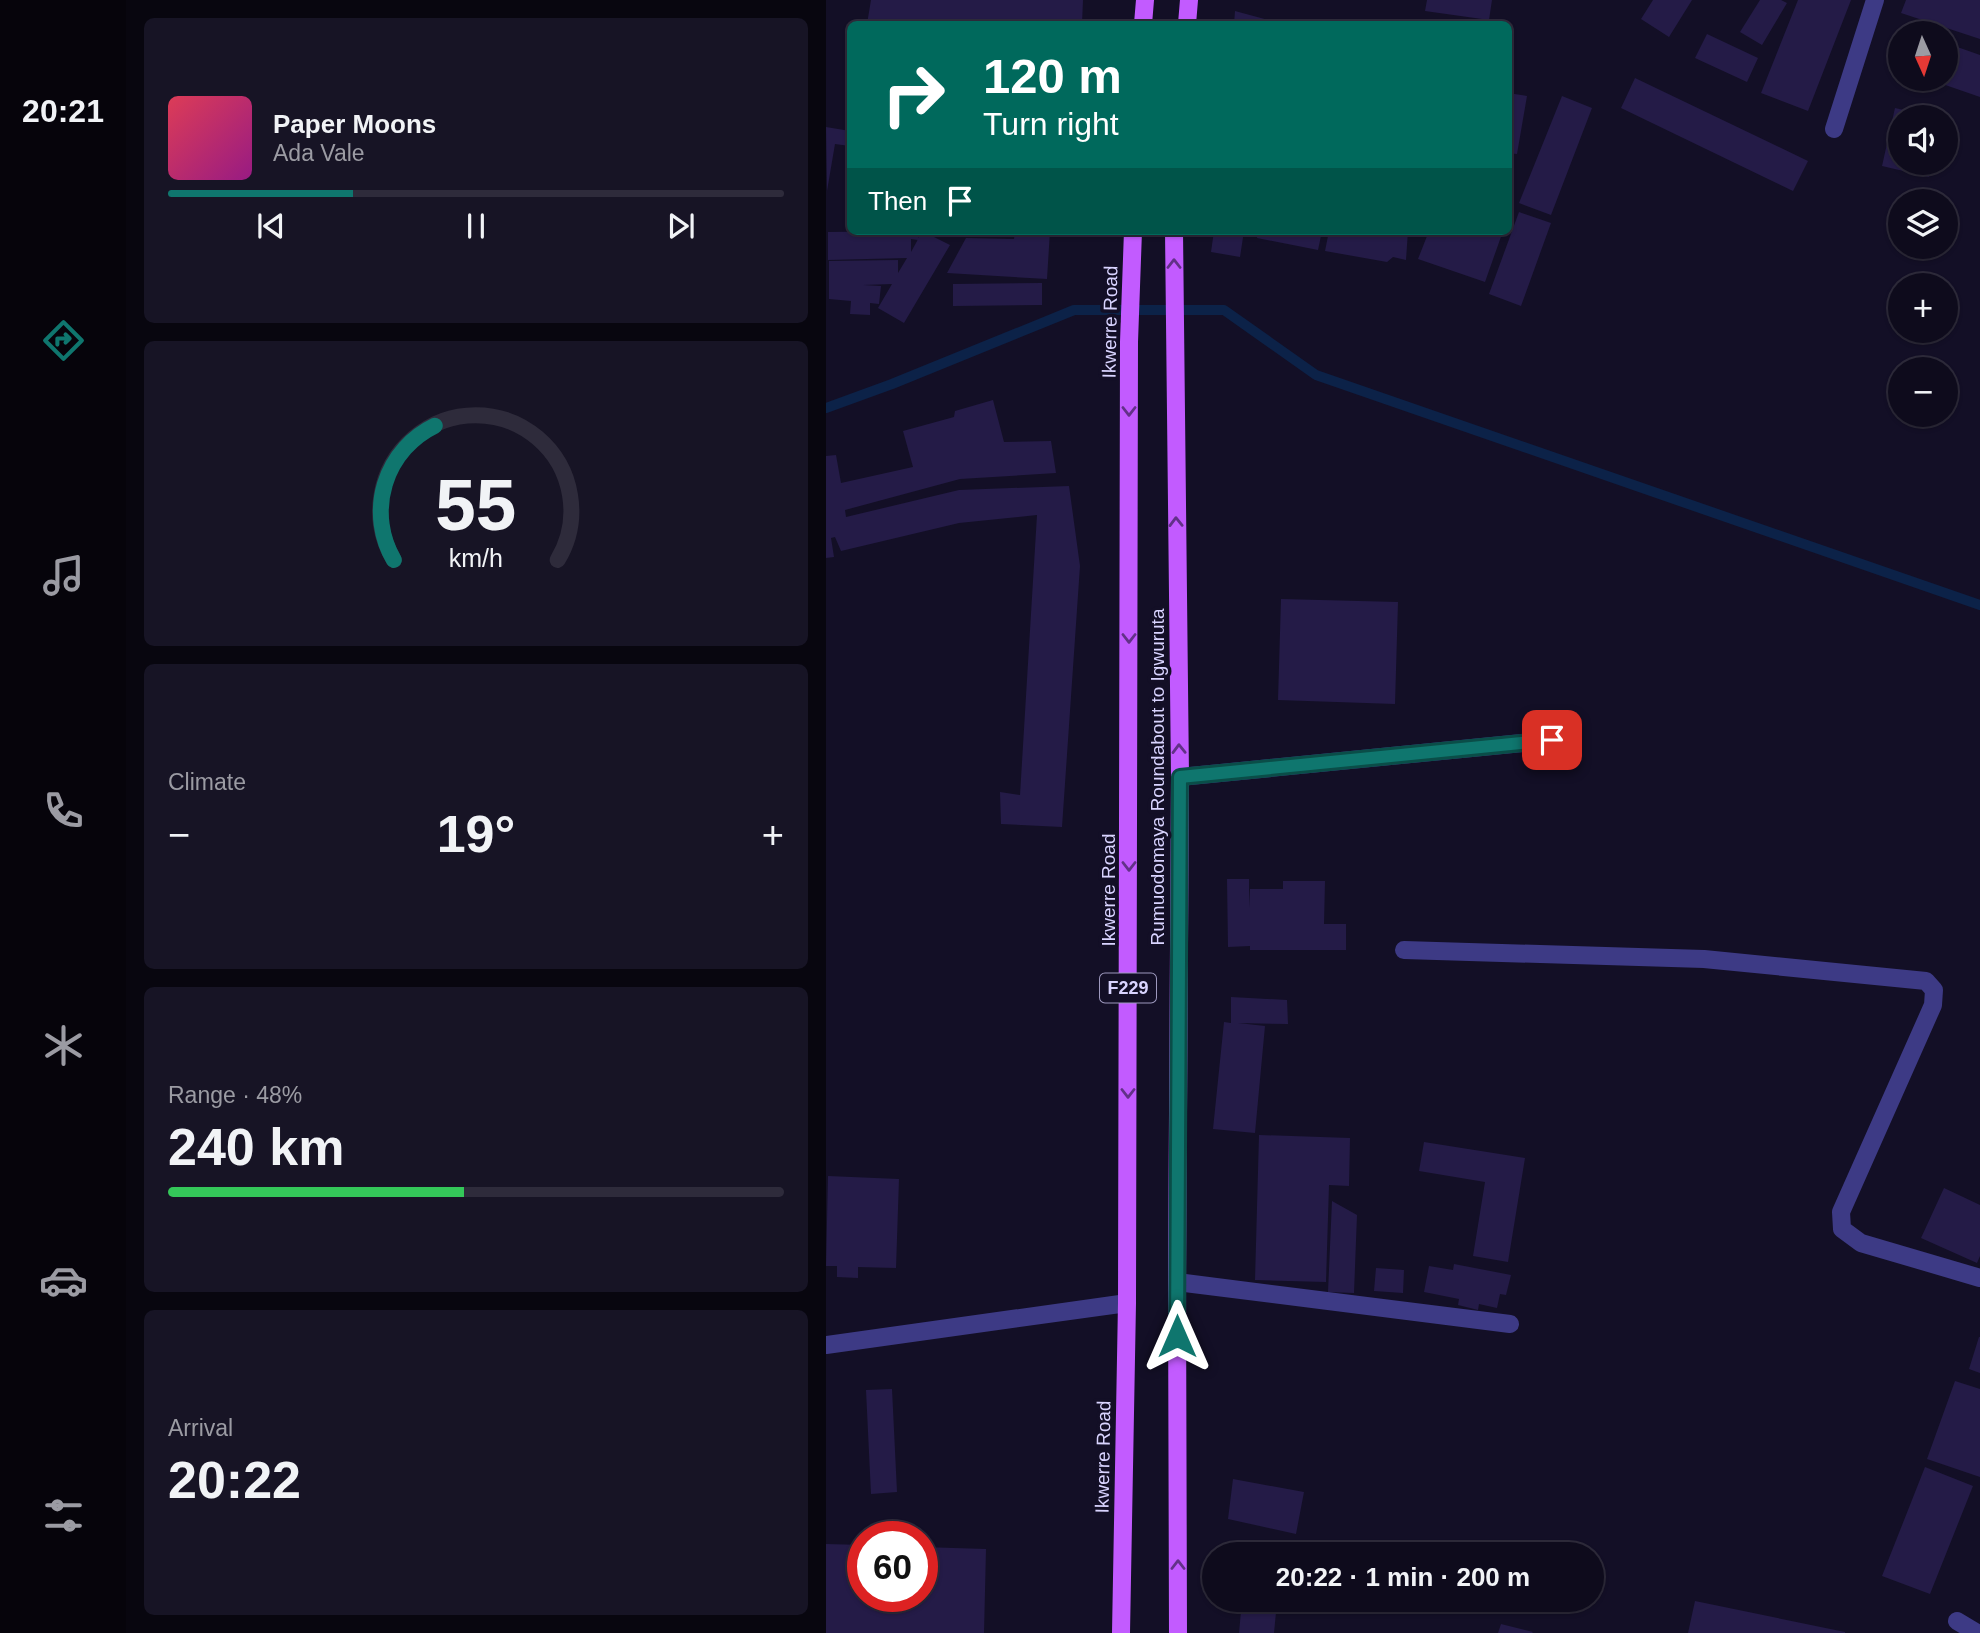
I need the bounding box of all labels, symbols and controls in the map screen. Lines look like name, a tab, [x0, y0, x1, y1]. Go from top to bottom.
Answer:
north arrow	[1888, 21, 1958, 91]
map controls	[1888, 21, 1958, 427]
icon: right	[868, 49, 959, 140]
text: 120 m	[983, 49, 1122, 103]
text: 20:21	[22, 93, 104, 129]
button: sound	[1888, 105, 1958, 175]
text: Turn right	[983, 106, 1119, 142]
text: Paper Moons	[273, 109, 436, 139]
text: Ada Vale	[273, 140, 365, 166]
icon: arrive	[941, 182, 979, 220]
text: Then	[868, 186, 927, 216]
button: layers	[1888, 189, 1958, 259]
icon: previous	[252, 207, 290, 245]
icon: pause	[457, 207, 495, 245]
icon: next	[662, 207, 700, 245]
one-way arrow	[1166, 259, 1182, 269]
street label: Ikwerre Road	[1099, 265, 1121, 379]
button: +	[1888, 273, 1958, 343]
icon: directions	[39, 316, 88, 365]
button: −	[1888, 357, 1958, 427]
one-way arrow	[1121, 406, 1137, 416]
text: 55	[436, 464, 516, 545]
one-way arrow	[1168, 516, 1184, 527]
text: km/h	[449, 543, 503, 571]
icon: music	[39, 551, 88, 600]
street label: Rumuodomaya Roundabout to Igwuruta	[1147, 608, 1168, 945]
one-way arrow	[1121, 633, 1137, 644]
pin	[1522, 710, 1582, 770]
icon: arrive	[1533, 721, 1571, 759]
one-way arrow	[1172, 744, 1187, 755]
text: Climate	[168, 769, 246, 795]
icon: phone	[39, 786, 88, 835]
text: 19°	[437, 805, 515, 863]
text: −	[168, 814, 190, 856]
text: +	[762, 814, 784, 856]
street label: Ikwerre Road	[1098, 834, 1119, 947]
one-way arrow	[1121, 861, 1137, 871]
road number: F229	[1100, 973, 1156, 1002]
icon: climate	[39, 1021, 88, 1070]
text: Range · 48%	[168, 1082, 302, 1108]
one-way arrow	[1120, 1088, 1136, 1099]
text: 240 km	[168, 1118, 344, 1176]
icon: car	[39, 1256, 88, 1305]
position arrow	[1140, 1299, 1214, 1373]
street label: Ikwerre Road	[1092, 1400, 1114, 1514]
text: Arrival	[168, 1415, 233, 1441]
text: 20:22	[168, 1451, 301, 1509]
icon: filters	[39, 1491, 88, 1540]
speed limit sign: 60	[847, 1521, 938, 1612]
one-way arrow	[1170, 1559, 1186, 1570]
text: 20:22 · 1 min · 200 m	[1276, 1562, 1530, 1592]

